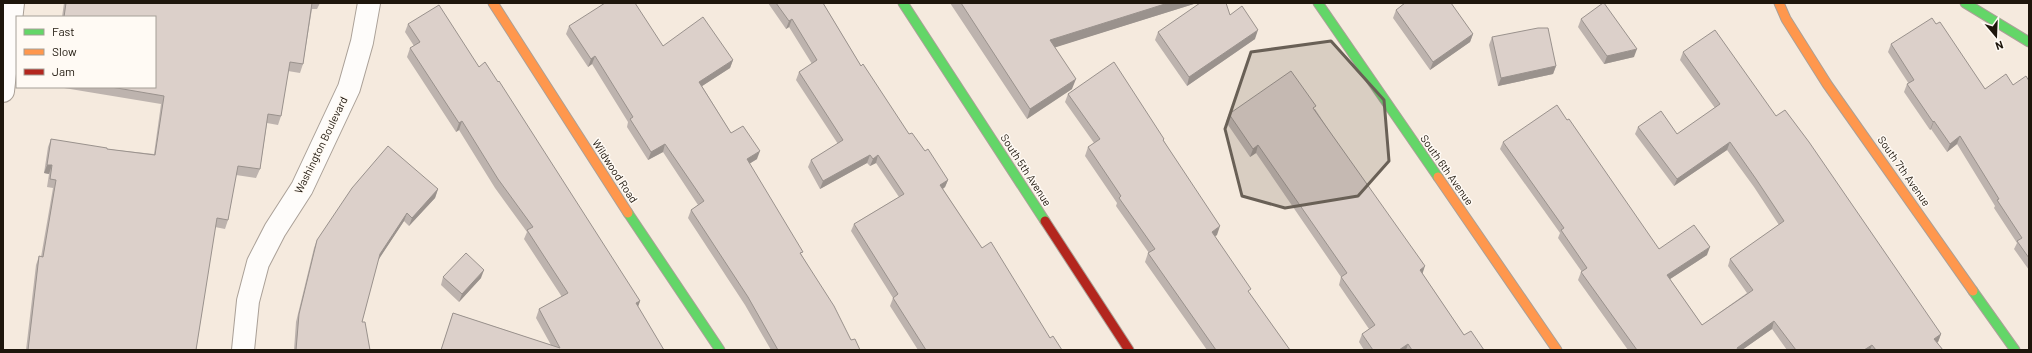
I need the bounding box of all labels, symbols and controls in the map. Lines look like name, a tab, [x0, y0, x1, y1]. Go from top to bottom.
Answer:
legend	[16, 16, 156, 88]
north arrow	[1976, 16, 2016, 56]
text: Fast	[52, 24, 75, 38]
text: N	[1994, 39, 2005, 53]
text: Slow	[52, 44, 77, 58]
text: Jam	[52, 64, 75, 78]
street label: Washington Boulevard	[291, 94, 350, 195]
street label: South 5th Avenue	[998, 131, 1055, 208]
street label: South 6th Avenue	[1418, 132, 1477, 208]
street label: South 7th Avenue	[1875, 133, 1934, 208]
street label: Wildwood Road	[590, 136, 641, 205]

